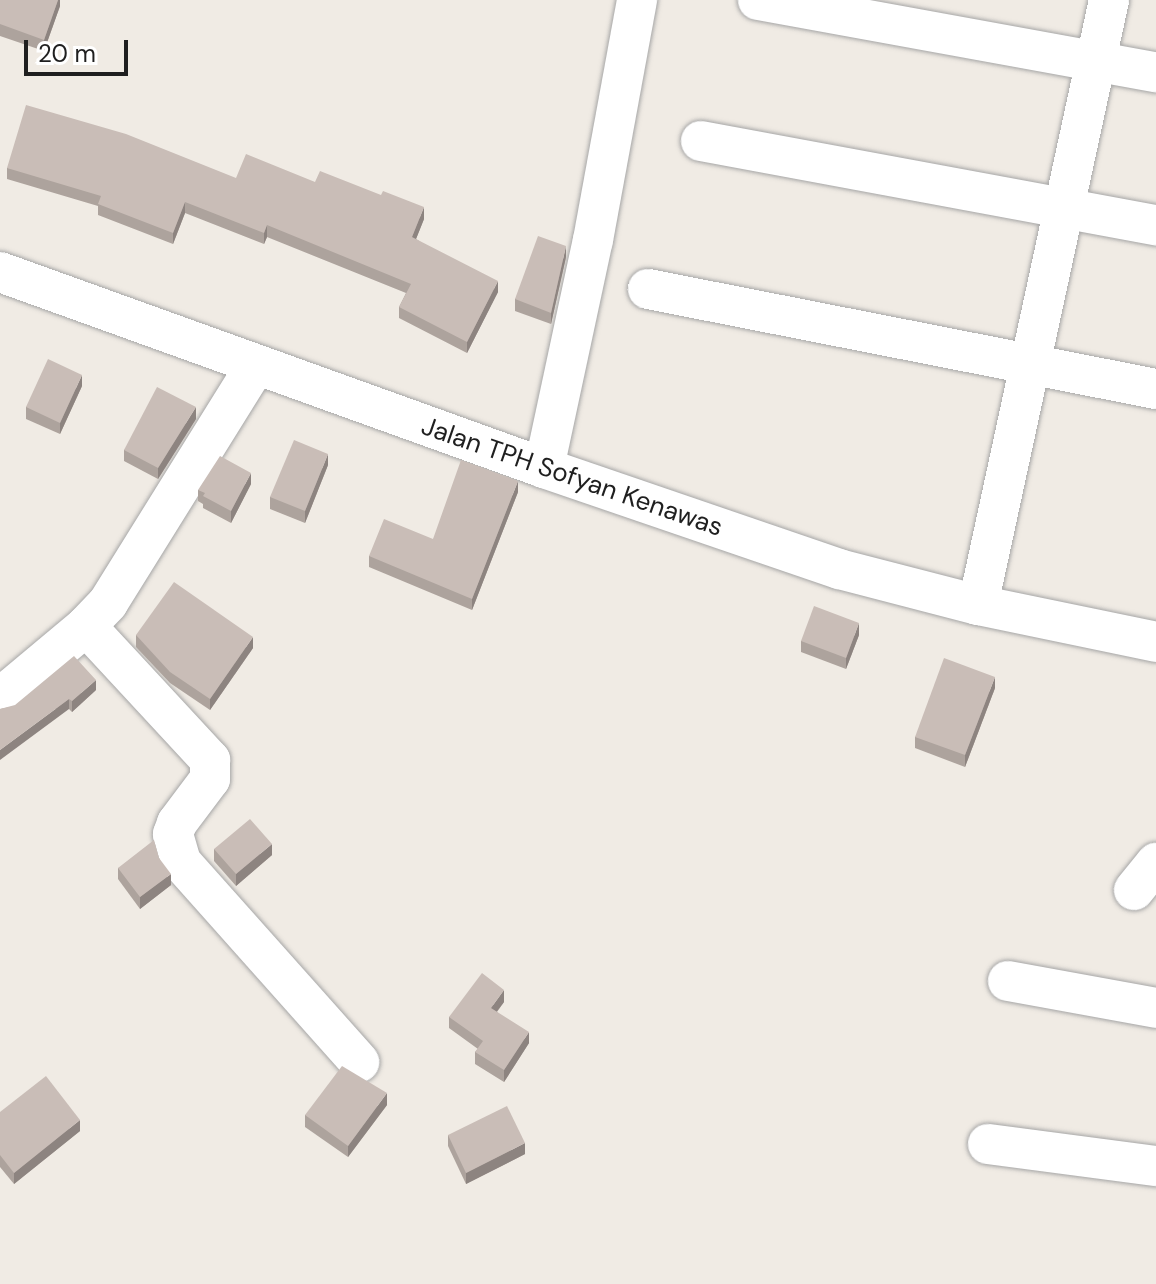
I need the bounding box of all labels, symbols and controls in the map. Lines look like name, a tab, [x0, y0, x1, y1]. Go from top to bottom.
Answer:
scale bar	[28, 24, 132, 74]
text: 20 m	[38, 38, 96, 69]
street label: Jalan TPH Sofyan Kenawas	[417, 411, 727, 543]

